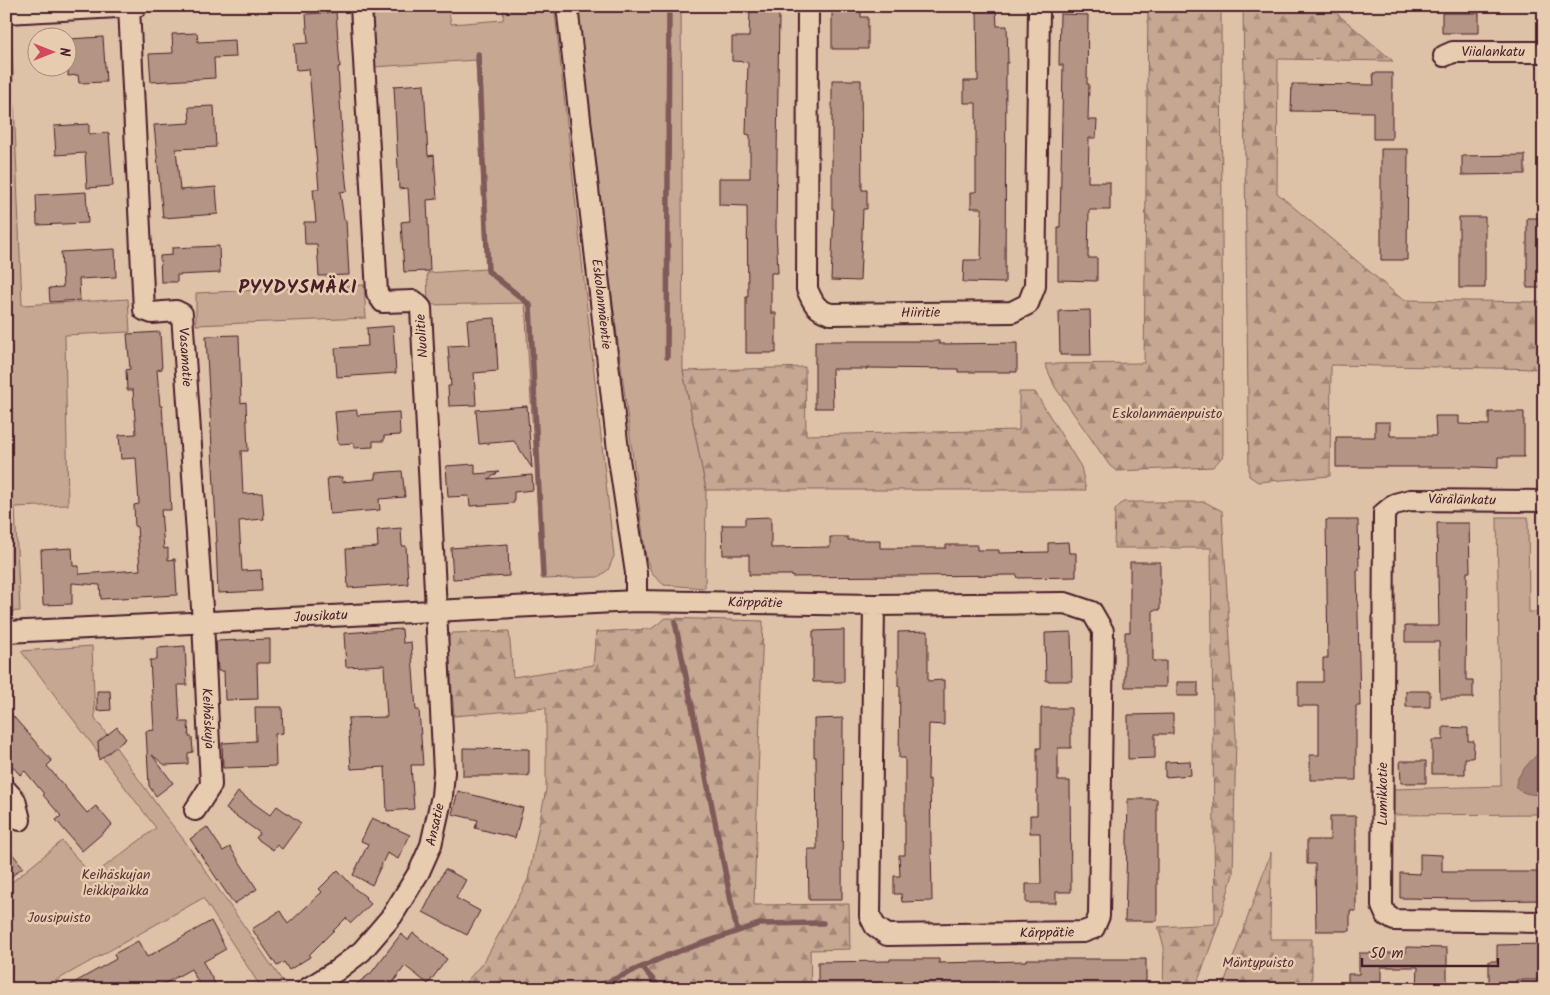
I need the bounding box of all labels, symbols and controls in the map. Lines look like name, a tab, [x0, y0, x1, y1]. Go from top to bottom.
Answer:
north arrow	[28, 28, 78, 78]
street label: Viialankatu	[1461, 41, 1525, 63]
text: N	[53, 48, 75, 57]
street label: Eskolanmäentie	[585, 257, 617, 351]
district label: PYYDYSMÄKI	[238, 273, 358, 303]
street label: Hiiritie	[901, 302, 941, 324]
street label: Nuolitie	[409, 312, 435, 359]
street label: Vasamatie	[172, 327, 198, 388]
park label: Eskolanmäenpuisto	[1112, 403, 1222, 425]
street label: Värälänkatu	[1428, 488, 1496, 512]
street label: Kärppätie	[728, 592, 783, 614]
street label: Jousikatu	[293, 604, 349, 629]
street label: Keihäskuja	[195, 687, 220, 750]
street label: Lumikkotie	[1372, 762, 1394, 826]
street label: Ansatie	[420, 800, 451, 848]
park label: Keihäskujan leikkipaikka	[82, 864, 150, 902]
park label: Jousipuisto	[27, 907, 91, 929]
street label: Kärppätie	[1020, 922, 1075, 944]
scale bar	[1362, 935, 1499, 967]
text: 50 m	[1370, 942, 1404, 966]
park label: Mäntypuisto	[1222, 952, 1294, 974]

